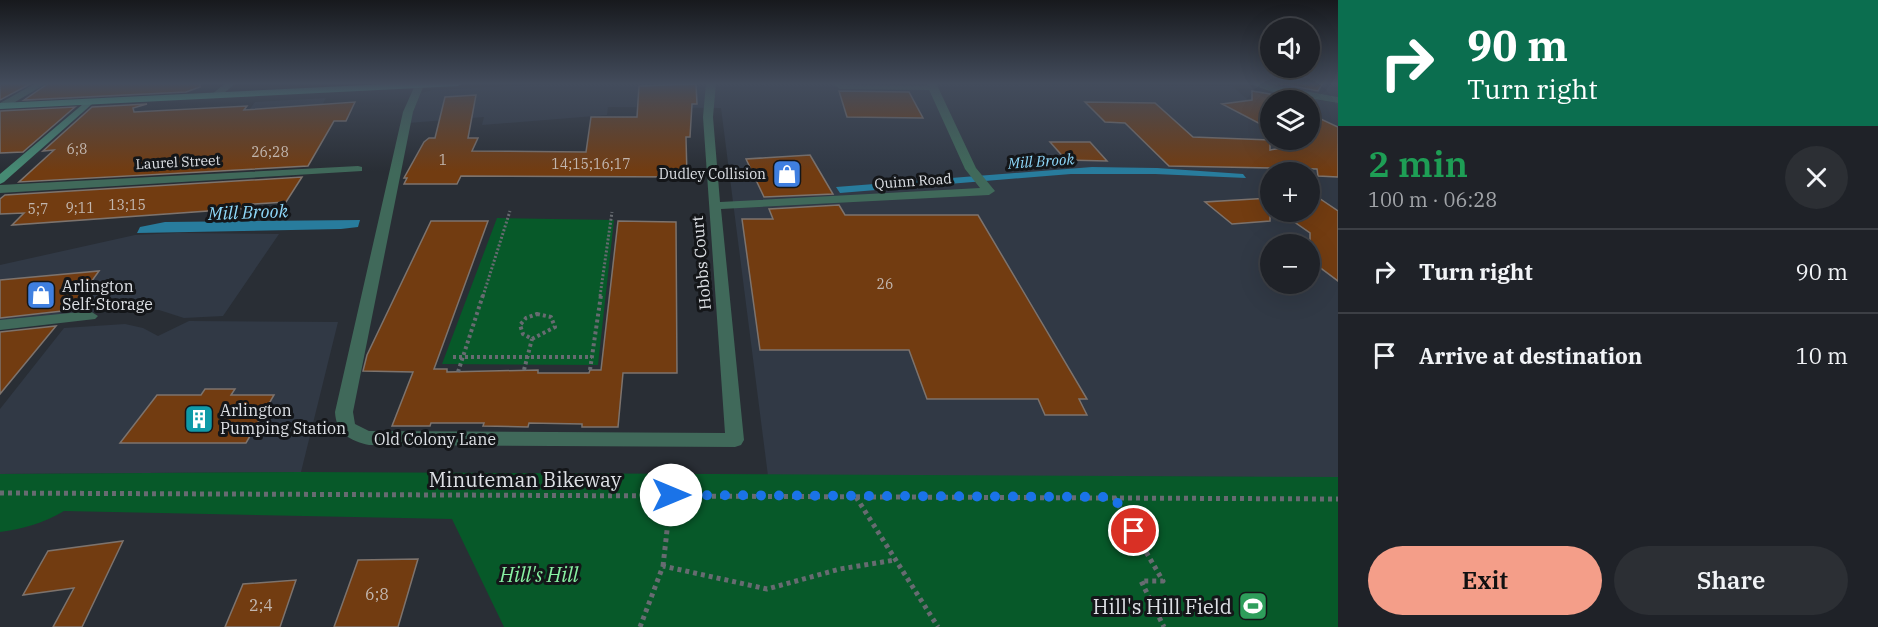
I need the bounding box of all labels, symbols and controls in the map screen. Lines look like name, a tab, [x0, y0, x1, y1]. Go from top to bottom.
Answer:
map controls	[1260, 18, 1320, 294]
button: sound	[1260, 18, 1320, 78]
text: 90 m	[1467, 18, 1568, 73]
icon: right	[1368, 24, 1446, 102]
text: Turn right	[1467, 71, 1598, 106]
button: layers	[1260, 90, 1320, 150]
house number: 6;8	[67, 140, 87, 158]
text: 2 min	[1368, 140, 1468, 187]
house number: 26;28	[251, 143, 289, 161]
button: close	[1785, 146, 1848, 209]
water label: Mill Brook	[1006, 149, 1075, 173]
street label: Laurel Street	[135, 151, 221, 173]
house number: 1	[439, 151, 447, 169]
house number: 14;15;16;17	[551, 155, 631, 173]
shop icon: Dudley Collision	[771, 158, 803, 190]
button: +	[1260, 162, 1320, 222]
place label: Dudley Collision	[659, 165, 766, 183]
street label: Quinn Road	[874, 169, 953, 193]
text: 100 m · 06:28	[1368, 186, 1497, 213]
house number: 13;15	[108, 196, 146, 214]
house number: 9;11	[65, 199, 95, 217]
water label: Mill Brook	[207, 199, 289, 225]
house number: 5;7	[28, 200, 48, 218]
street label: Hobbs Court	[687, 215, 715, 311]
button: −	[1260, 234, 1320, 294]
icon: right	[1368, 255, 1401, 288]
text: Turn right	[1419, 257, 1533, 286]
text: 90 m	[1796, 257, 1848, 286]
house number: 26	[877, 275, 893, 293]
place label: Arlington Self-Storage	[62, 276, 153, 314]
shop icon: Arlington Self-Storage	[25, 279, 57, 311]
icon: arrive	[1368, 339, 1401, 372]
text: Arrive at destination	[1419, 341, 1642, 370]
text: 10 m	[1796, 341, 1848, 370]
place label: Arlington Pumping Station	[220, 400, 346, 438]
building icon: Arlington Pumping Station	[183, 403, 215, 435]
street label: Old Colony Lane	[374, 429, 496, 449]
position arrow	[639, 463, 703, 527]
street label: Minuteman Bikeway	[429, 466, 622, 493]
pin	[1108, 505, 1159, 556]
icon: arrive	[1117, 514, 1150, 547]
button: Exit	[1368, 546, 1602, 615]
button: Share	[1614, 546, 1848, 615]
park label: Hill's Hill	[499, 561, 579, 588]
house number: 6;8	[365, 584, 389, 604]
sports icon: Hill's Hill Field	[1237, 590, 1269, 622]
place label: Hill's Hill Field	[1093, 593, 1232, 620]
house number: 2;4	[249, 595, 273, 615]

